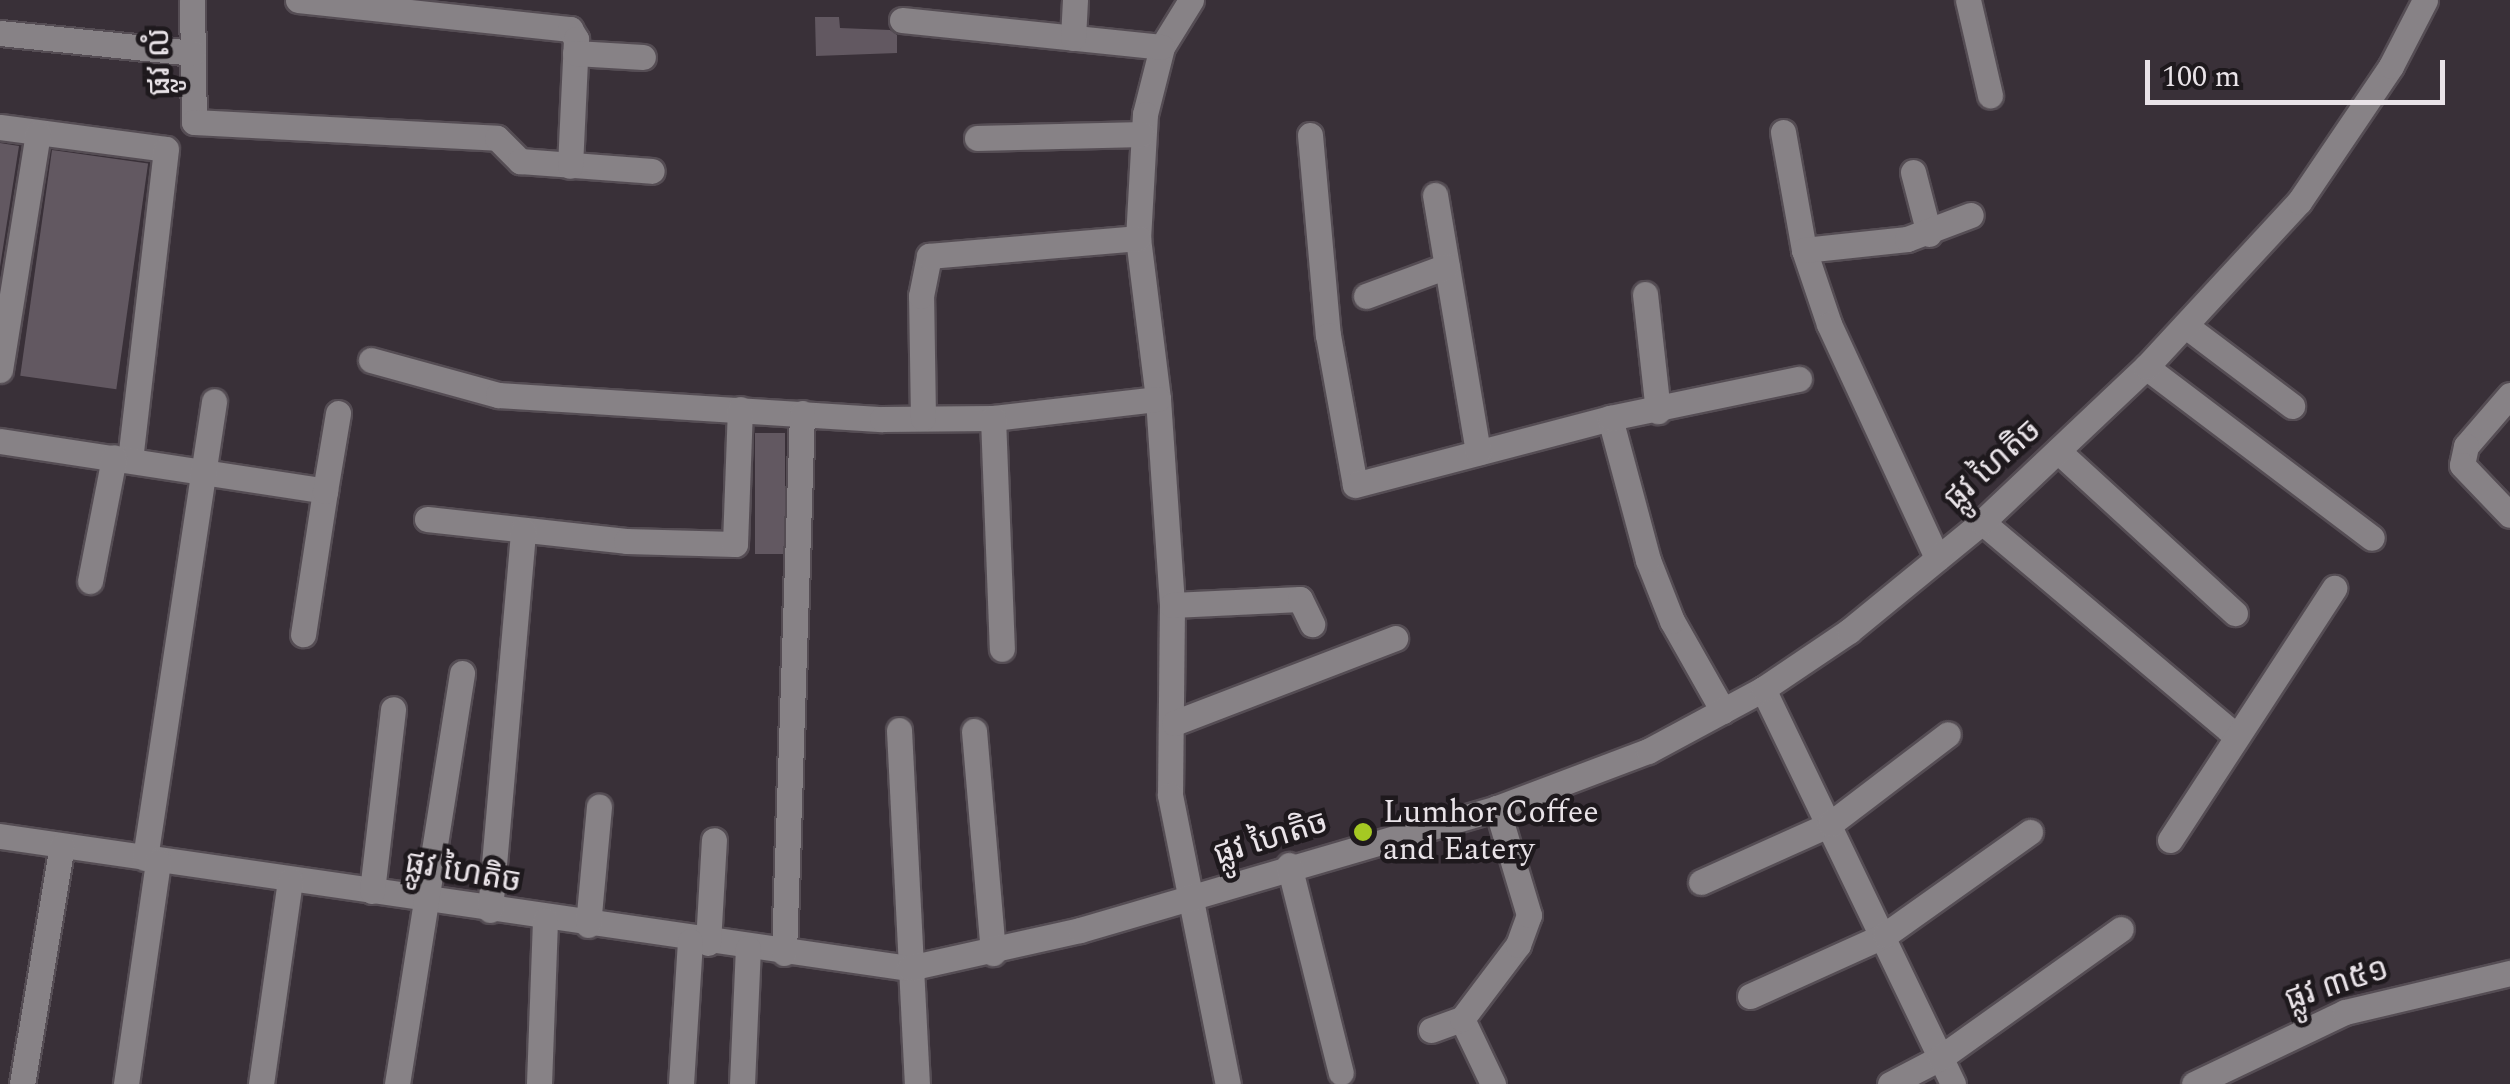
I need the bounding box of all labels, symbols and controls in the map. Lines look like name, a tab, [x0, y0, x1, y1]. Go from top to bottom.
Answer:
street label: ផ្លូវ លំ	[140, 27, 180, 97]
scale bar	[2150, 40, 2450, 102]
text: 100 m	[2162, 54, 2240, 100]
street label: ផ្លូវ ហៃតិច	[1936, 411, 2050, 519]
place label: Lumhor Coffee and Eatery	[1383, 795, 1599, 870]
street label: ផ្លូវ ហៃតិច	[1209, 803, 1333, 875]
marker: Lumhor Coffee and Eatery	[1352, 821, 1374, 843]
street label: ផ្លូវ ហៃតិច	[402, 844, 524, 902]
street label: ផ្លូវ ៣៥១	[2280, 950, 2394, 1020]

